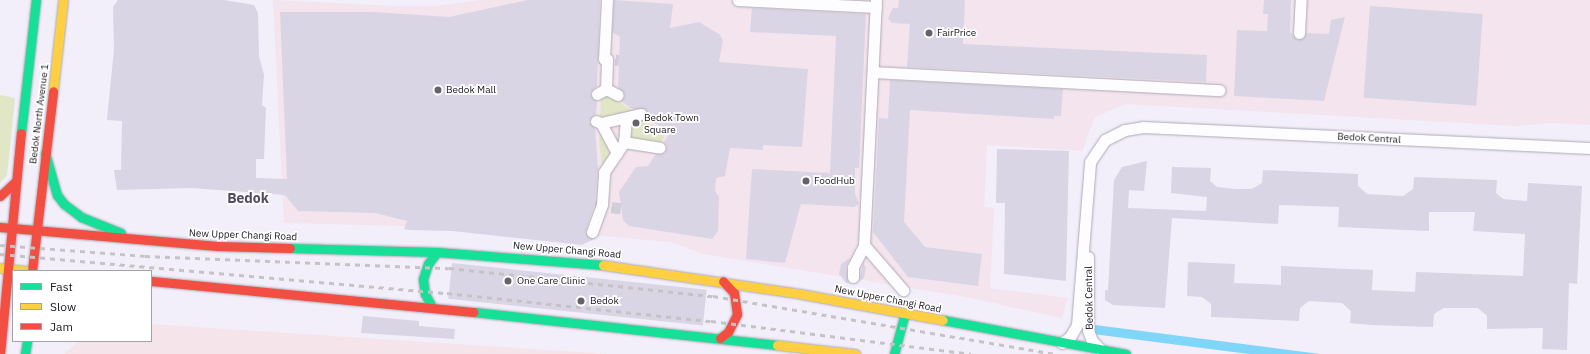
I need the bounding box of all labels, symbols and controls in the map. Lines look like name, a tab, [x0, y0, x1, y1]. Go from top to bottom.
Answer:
place label: FairPrice	[937, 27, 976, 39]
marker: FairPrice	[924, 28, 934, 38]
street label: Bedok North Avenue 1	[27, 63, 51, 165]
place label: Bedok Mall	[446, 84, 496, 96]
marker: Bedok Mall	[433, 85, 443, 95]
place label: Bedok Town Square	[644, 111, 699, 134]
marker: Bedok Town Square	[631, 118, 641, 128]
street label: Bedok Central	[1337, 130, 1401, 146]
place label: FoodHub	[814, 175, 855, 187]
marker: FoodHub	[801, 176, 811, 186]
district label: Bedok	[227, 190, 269, 206]
street label: New Upper Changi Road	[189, 227, 297, 243]
street label: New Upper Changi Road	[512, 239, 622, 261]
street label: Bedok Central	[1082, 266, 1096, 330]
legend	[12, 270, 152, 342]
marker: One Care Clinic	[502, 275, 514, 287]
place label: One Care Clinic	[517, 275, 585, 287]
text: Fast	[50, 279, 73, 294]
street label: New Upper Changi Road	[834, 283, 942, 315]
marker: Bedok	[575, 295, 587, 307]
place label: Bedok	[590, 295, 619, 307]
text: Slow	[50, 299, 76, 314]
text: Jam	[50, 319, 73, 334]

